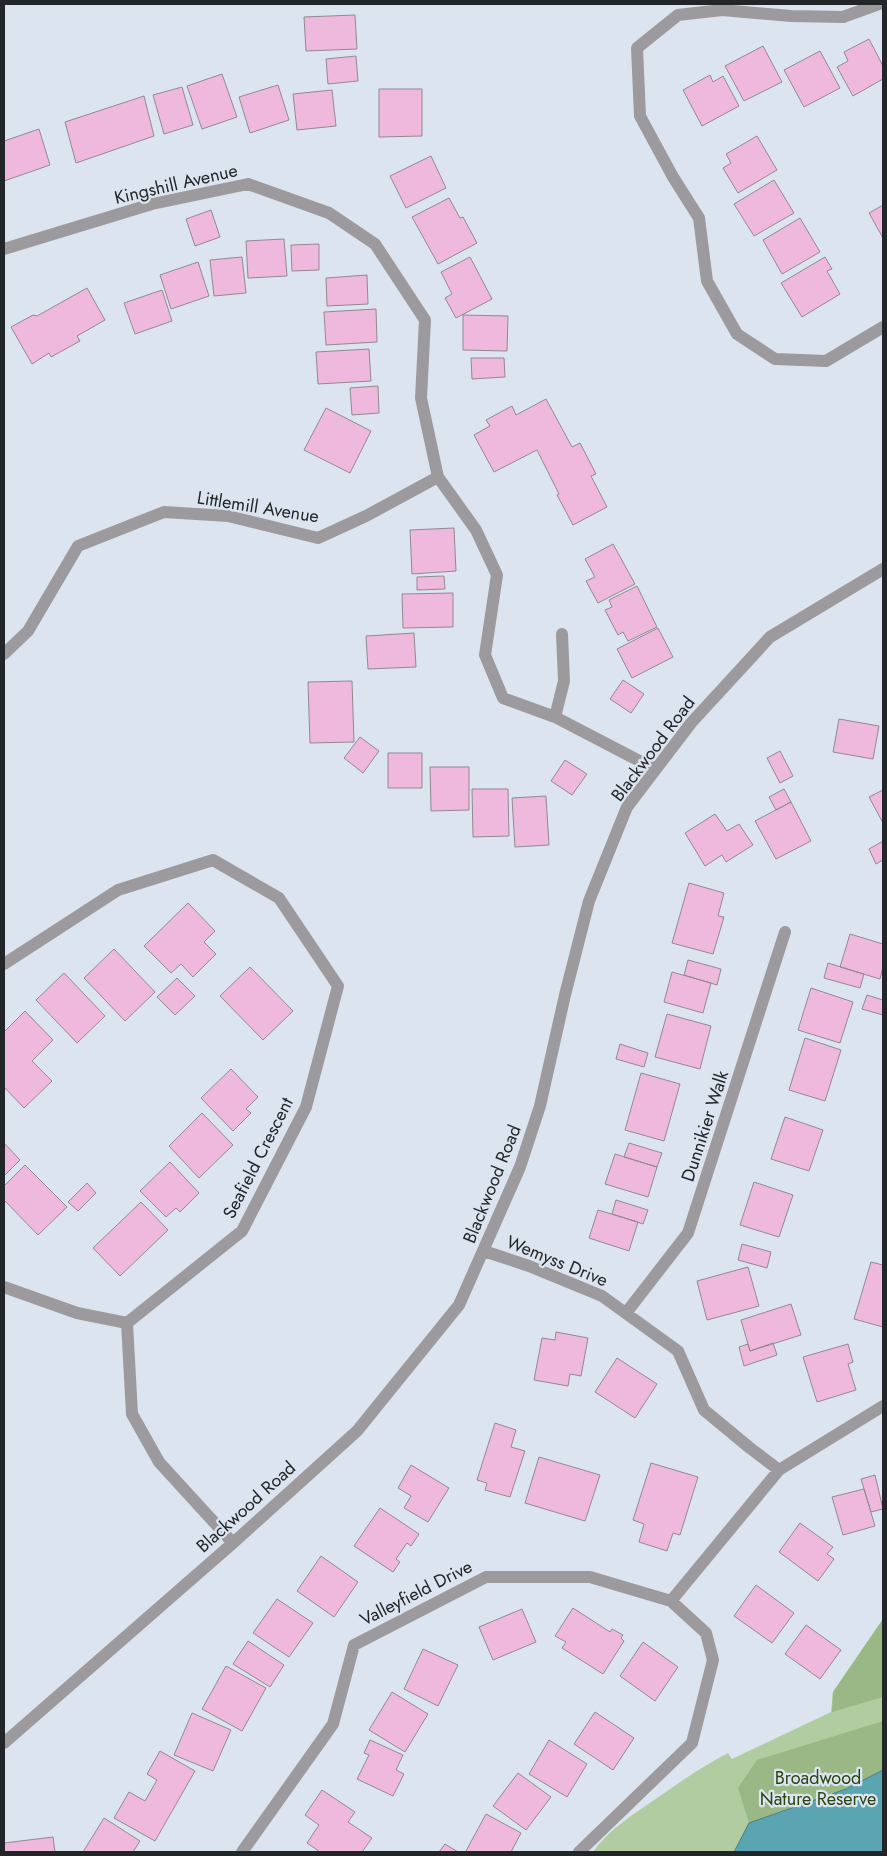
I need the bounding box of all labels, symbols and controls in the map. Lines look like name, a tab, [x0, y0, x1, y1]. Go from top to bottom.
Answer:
street label: Kingshill Avenue	[112, 157, 240, 211]
street label: Littlemill Avenue	[195, 485, 321, 529]
street label: Blackwood Road	[605, 691, 701, 807]
street label: Dunnikier Walk	[675, 1067, 735, 1185]
street label: Seafield Crescent	[216, 1092, 300, 1223]
street label: Blackwood Road	[456, 1121, 528, 1247]
street label: Wemyss Drive	[502, 1229, 612, 1293]
street label: Blackwood Road	[191, 1455, 301, 1559]
street label: Valleyfield Drive	[355, 1554, 477, 1632]
park label: Broadwood Nature Reserve	[760, 1765, 876, 1812]

